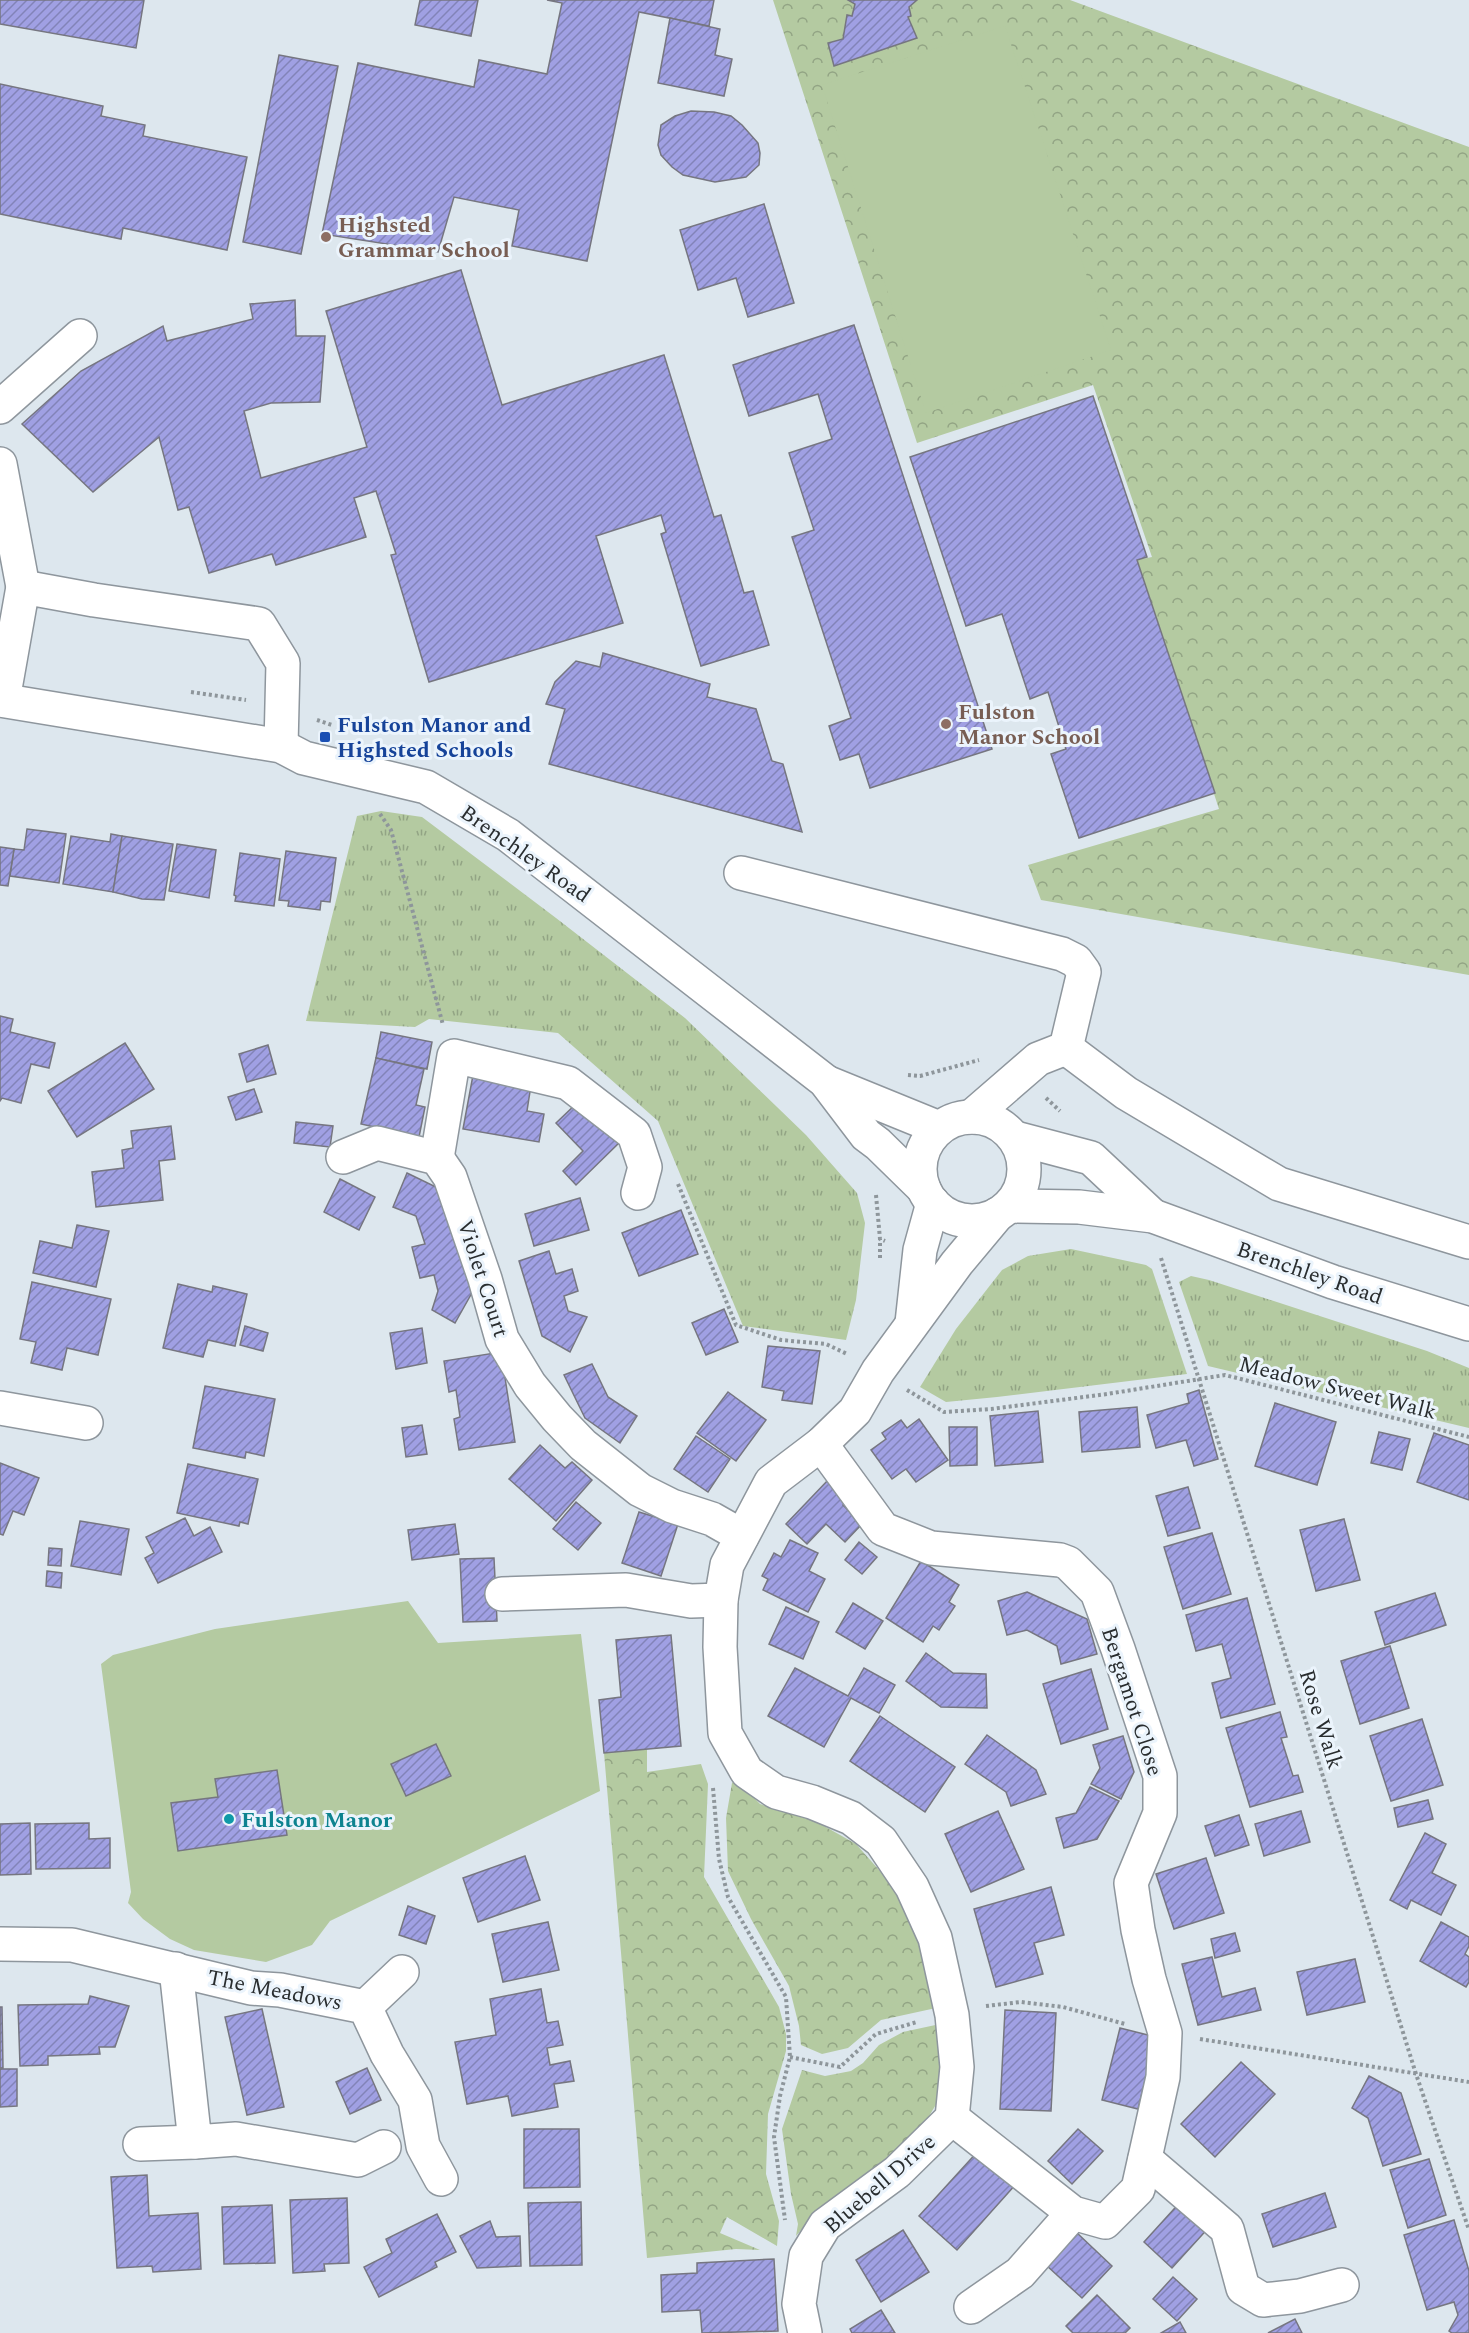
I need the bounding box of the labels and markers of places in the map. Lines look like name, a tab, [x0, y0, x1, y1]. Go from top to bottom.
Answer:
place label: Highsted Grammar School	[338, 209, 510, 267]
marker: Highsted Grammar School	[319, 230, 333, 244]
place label: Fulston Manor School	[958, 696, 1100, 754]
place label: Fulston Manor and Highsted Schools	[337, 709, 532, 767]
marker: Fulston Manor School	[939, 717, 953, 731]
marker: Fulston Manor and Highsted Schools	[318, 730, 332, 744]
place label: Fulston Manor	[241, 1804, 393, 1837]
marker: Fulston Manor	[222, 1812, 236, 1826]

